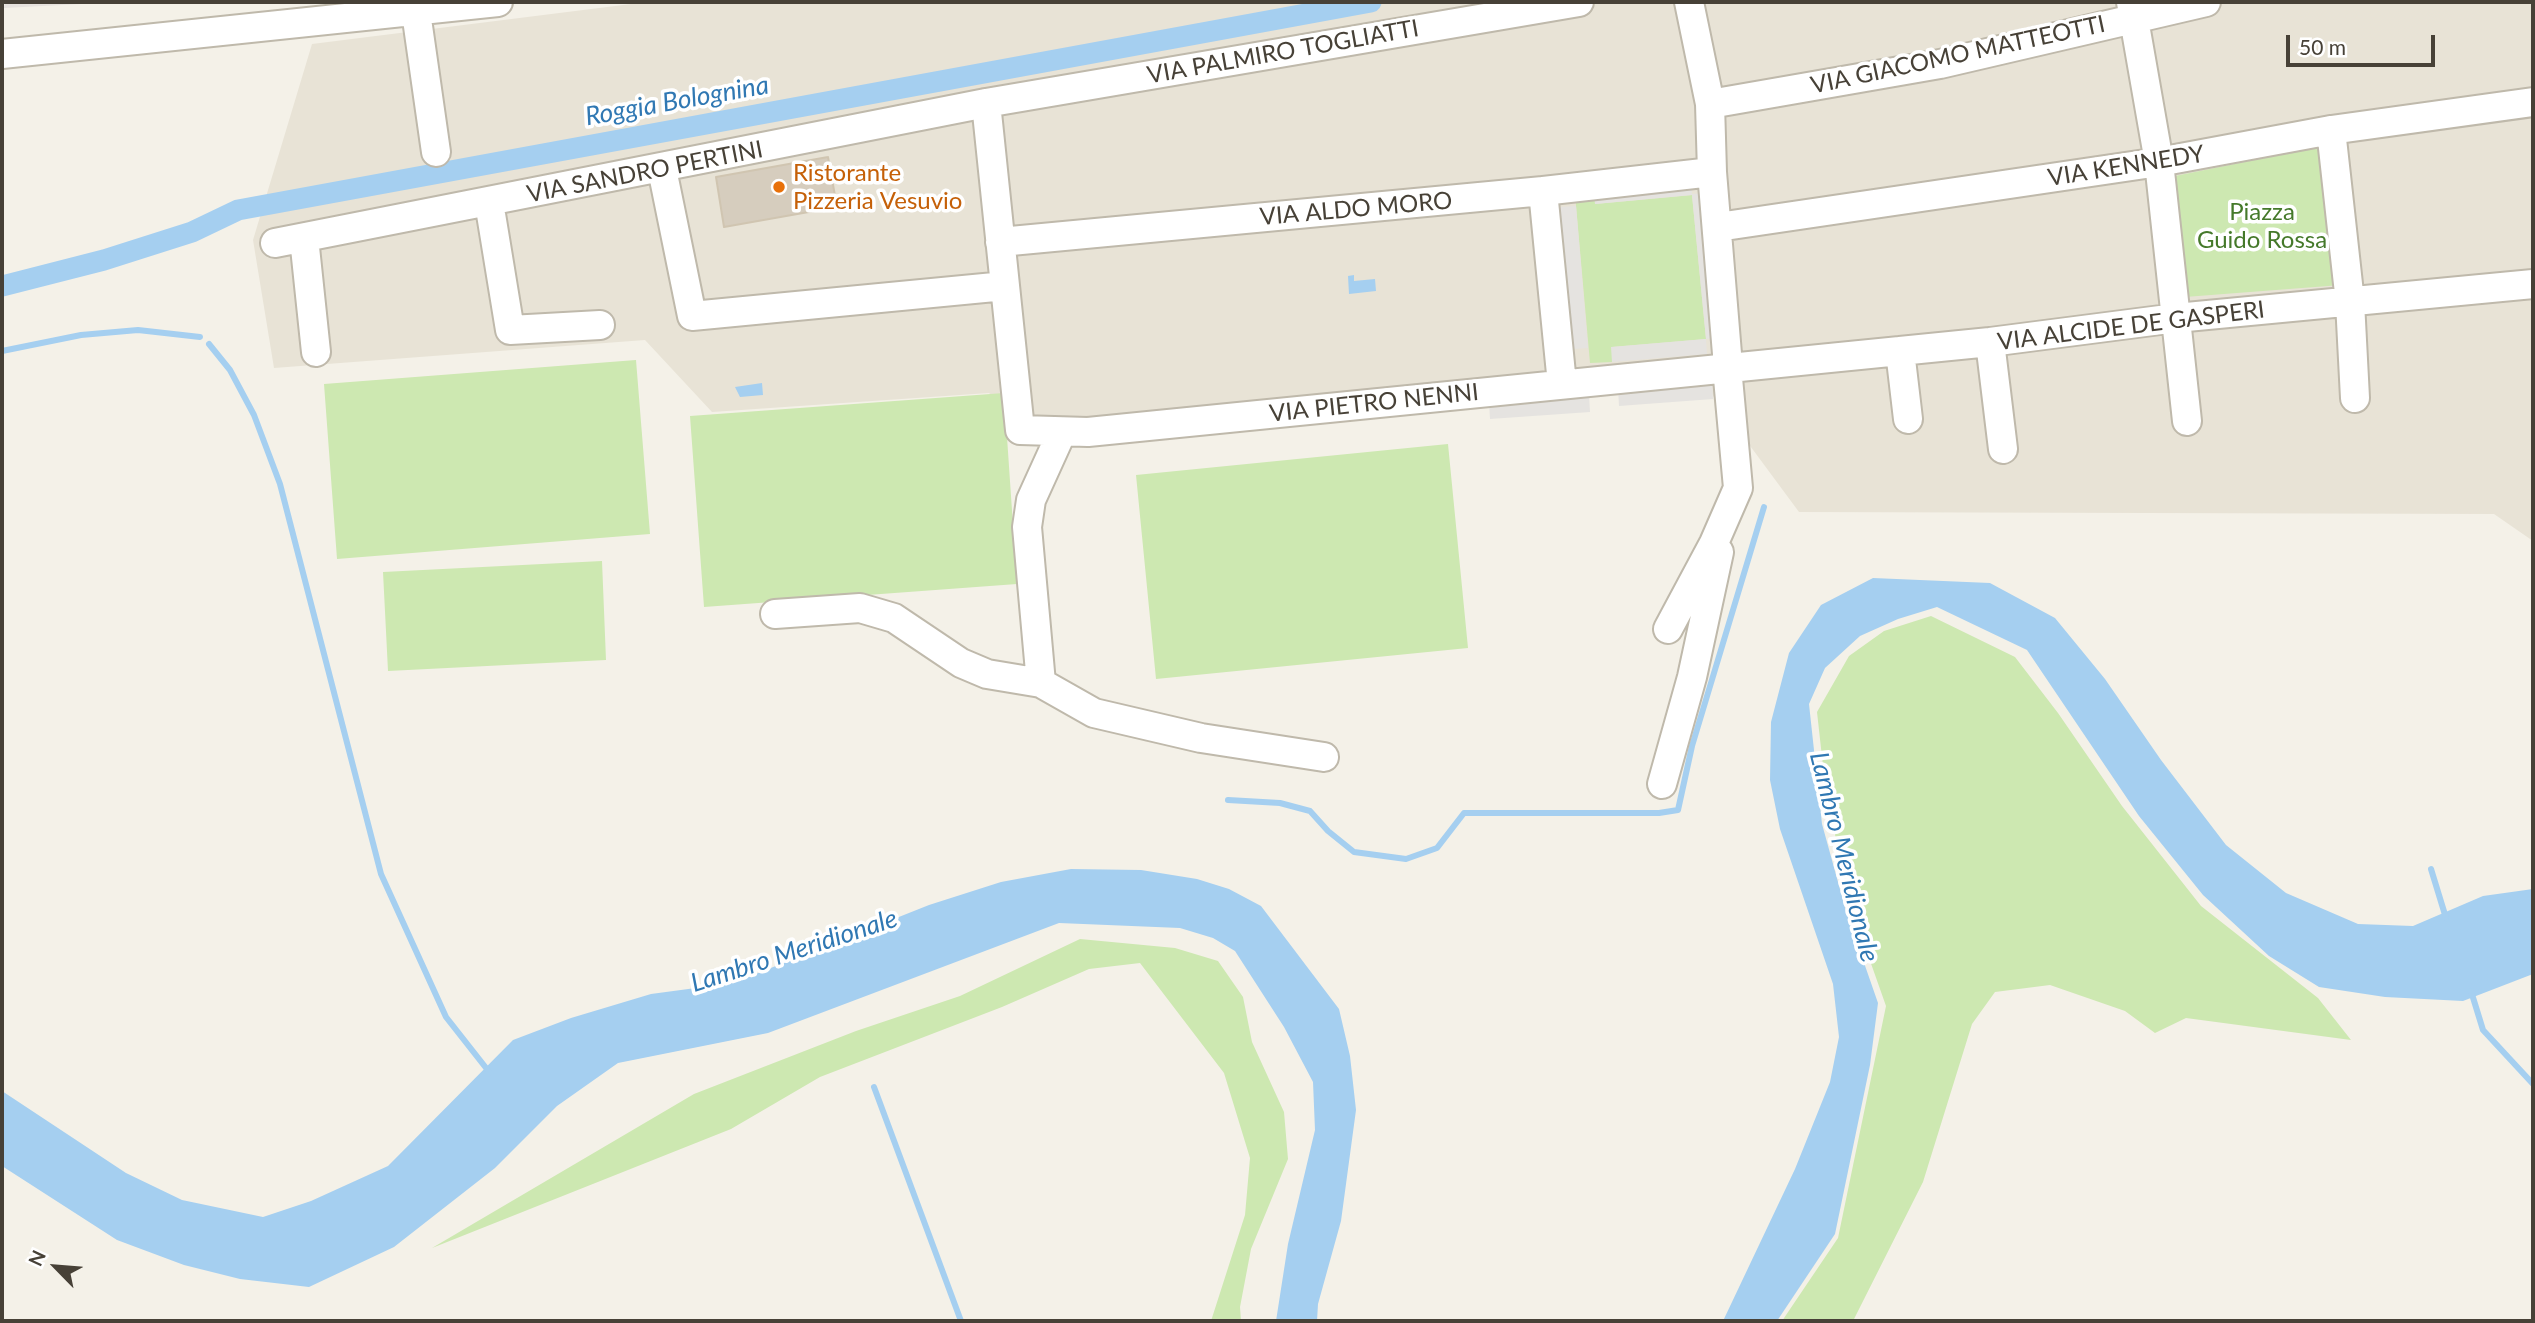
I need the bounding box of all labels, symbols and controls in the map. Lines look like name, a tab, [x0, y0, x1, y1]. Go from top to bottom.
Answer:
street label: VIA GIACOMO MATTEOTTI	[1808, 10, 2108, 100]
street label: VIA PALMIRO TOGLIATTI	[1145, 14, 1421, 90]
scale bar	[2290, 21, 2439, 65]
text: 50 m	[2299, 34, 2346, 59]
water label: Roggia Bolognina	[583, 69, 771, 133]
street label: VIA SANDRO PERTINI	[525, 135, 765, 209]
street label: VIA KENNEDY	[2046, 139, 2206, 193]
place label: Ristorante Pizzeria Vesuvio	[793, 159, 962, 215]
marker: Ristorante Pizzeria Vesuvio	[771, 179, 787, 195]
street label: VIA ALDO MORO	[1259, 186, 1453, 232]
park label: Piazza Guido Rossa	[2197, 198, 2327, 254]
street label: VIA ALCIDE DE GASPERI	[1996, 295, 2266, 357]
street label: VIA PIETRO NENNI	[1268, 378, 1480, 428]
water label: Lambro Meridionale	[1803, 749, 1885, 965]
water label: Lambro Meridionale	[687, 903, 901, 999]
north arrow	[21, 1232, 91, 1302]
text: N	[23, 1246, 50, 1269]

